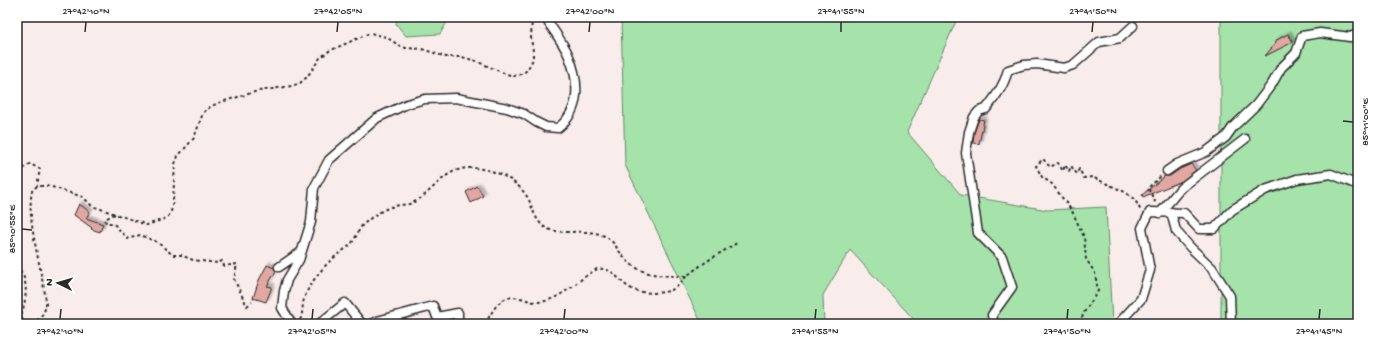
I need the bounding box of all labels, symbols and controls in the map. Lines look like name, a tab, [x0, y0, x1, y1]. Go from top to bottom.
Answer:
text: 27°42'10"N	[62, 6, 110, 18]
text: 27°42'05"N	[314, 6, 363, 18]
text: 27°42'00"N	[566, 6, 615, 18]
text: 27°41'55"N	[817, 6, 865, 18]
text: 27°41'50"N	[1069, 6, 1117, 18]
text: 85°11'00"E	[1360, 97, 1372, 146]
text: 85°10'55"E	[7, 204, 19, 253]
north arrow	[38, 263, 78, 303]
text: N	[44, 278, 56, 286]
text: 27°42'10"N	[36, 326, 84, 338]
text: 27°42'05"N	[288, 326, 337, 338]
text: 27°42'00"N	[540, 326, 589, 338]
text: 27°41'55"N	[791, 326, 839, 338]
text: 27°41'50"N	[1043, 326, 1091, 338]
text: 27°41'45"N	[1296, 326, 1343, 338]

